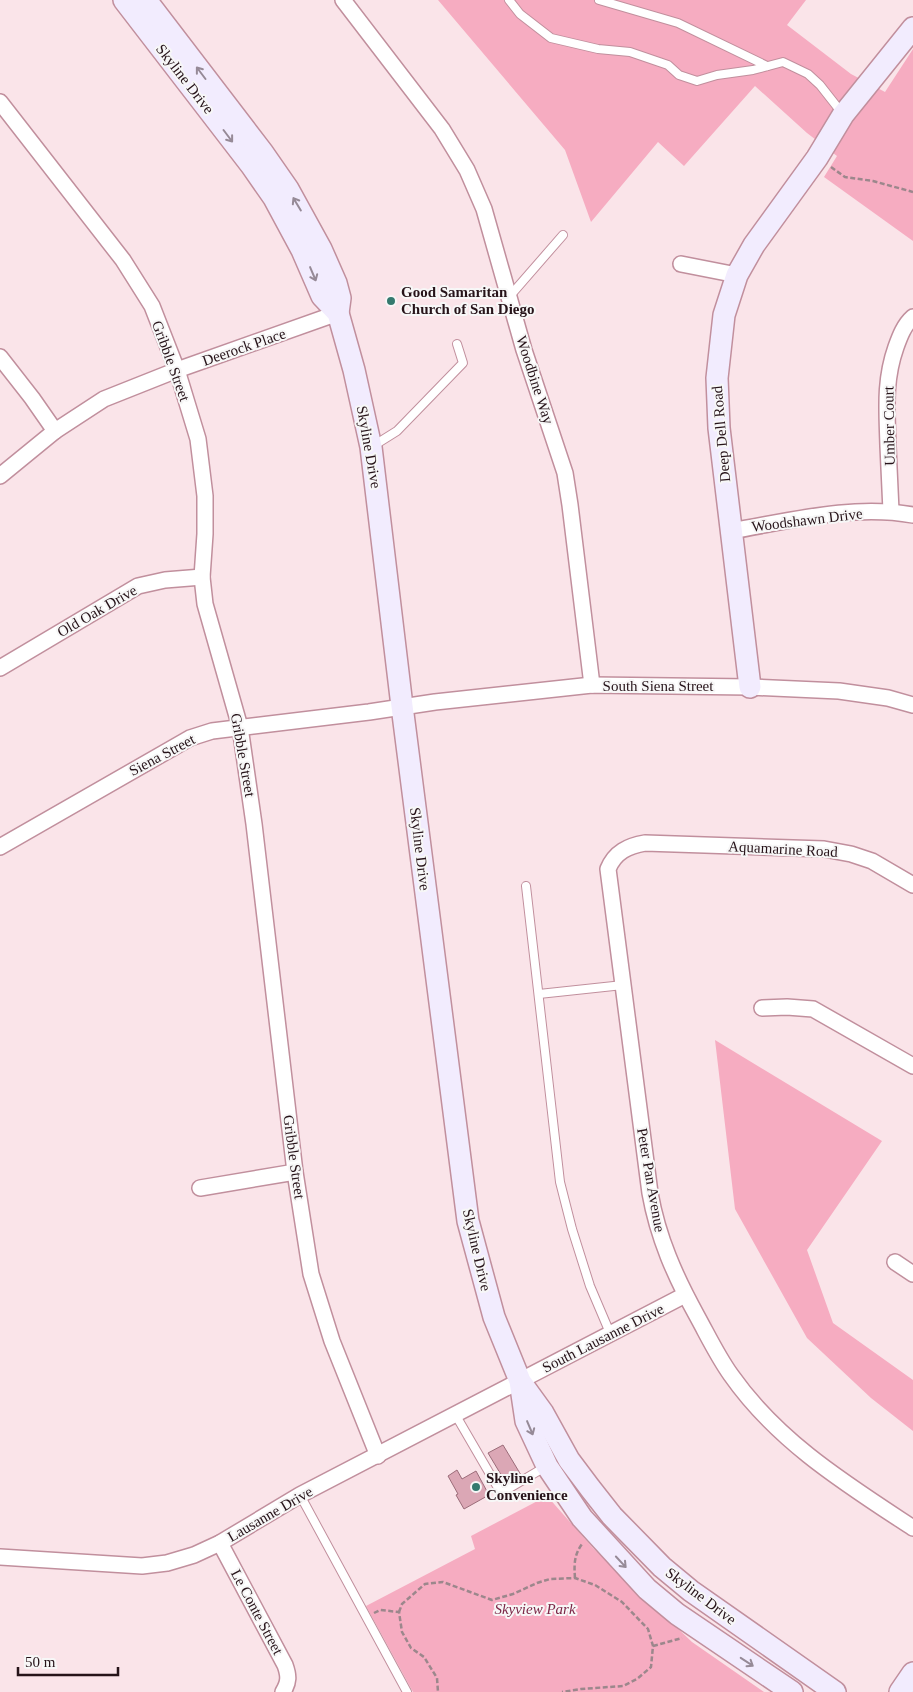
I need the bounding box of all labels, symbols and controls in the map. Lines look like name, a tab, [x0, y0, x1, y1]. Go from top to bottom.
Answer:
street label: Skyline Drive	[153, 41, 217, 117]
one-way arrow	[196, 67, 207, 80]
one-way arrow	[223, 129, 234, 142]
one-way arrow	[291, 198, 301, 212]
one-way arrow	[308, 266, 318, 281]
place label: Good Samaritan Church of San Diego	[401, 284, 535, 317]
marker: Good Samaritan Church of San Diego	[385, 295, 397, 307]
street label: Gribble Street	[149, 319, 193, 404]
street label: Deerock Place	[200, 325, 288, 369]
street label: Woodbine Way	[513, 334, 557, 427]
street label: Deep Dell Road	[709, 385, 733, 483]
street label: Umber Court	[880, 385, 898, 466]
street label: Skyline Drive	[354, 404, 384, 490]
street label: Woodshawn Drive	[751, 505, 864, 535]
street label: Old Oak Drive	[54, 582, 140, 640]
street label: South Siena Street	[603, 678, 714, 694]
street label: Gribble Street	[228, 712, 258, 799]
street label: Siena Street	[126, 731, 198, 779]
street label: Skyline Drive	[407, 806, 433, 892]
street label: Aquamarine Road	[728, 838, 839, 860]
street label: Gribble Street	[280, 1114, 308, 1201]
street label: Peter Pan Avenue	[634, 1127, 668, 1234]
street label: Skyline Drive	[460, 1207, 494, 1293]
street label: South Lausanne Drive	[540, 1300, 667, 1376]
one-way arrow	[525, 1420, 535, 1435]
place label: Skyline Convenience	[486, 1470, 568, 1503]
marker: Skyline Convenience	[470, 1481, 482, 1493]
street label: Lausanne Drive	[225, 1483, 316, 1545]
one-way arrow	[615, 1555, 627, 1568]
street label: Skyline Drive	[663, 1564, 740, 1628]
street label: Le Conte Street	[228, 1567, 287, 1658]
park label: Skyview Park	[494, 1601, 576, 1617]
scale bar	[18, 1644, 118, 1676]
text: 50 m	[25, 1654, 56, 1670]
one-way arrow	[740, 1658, 754, 1668]

